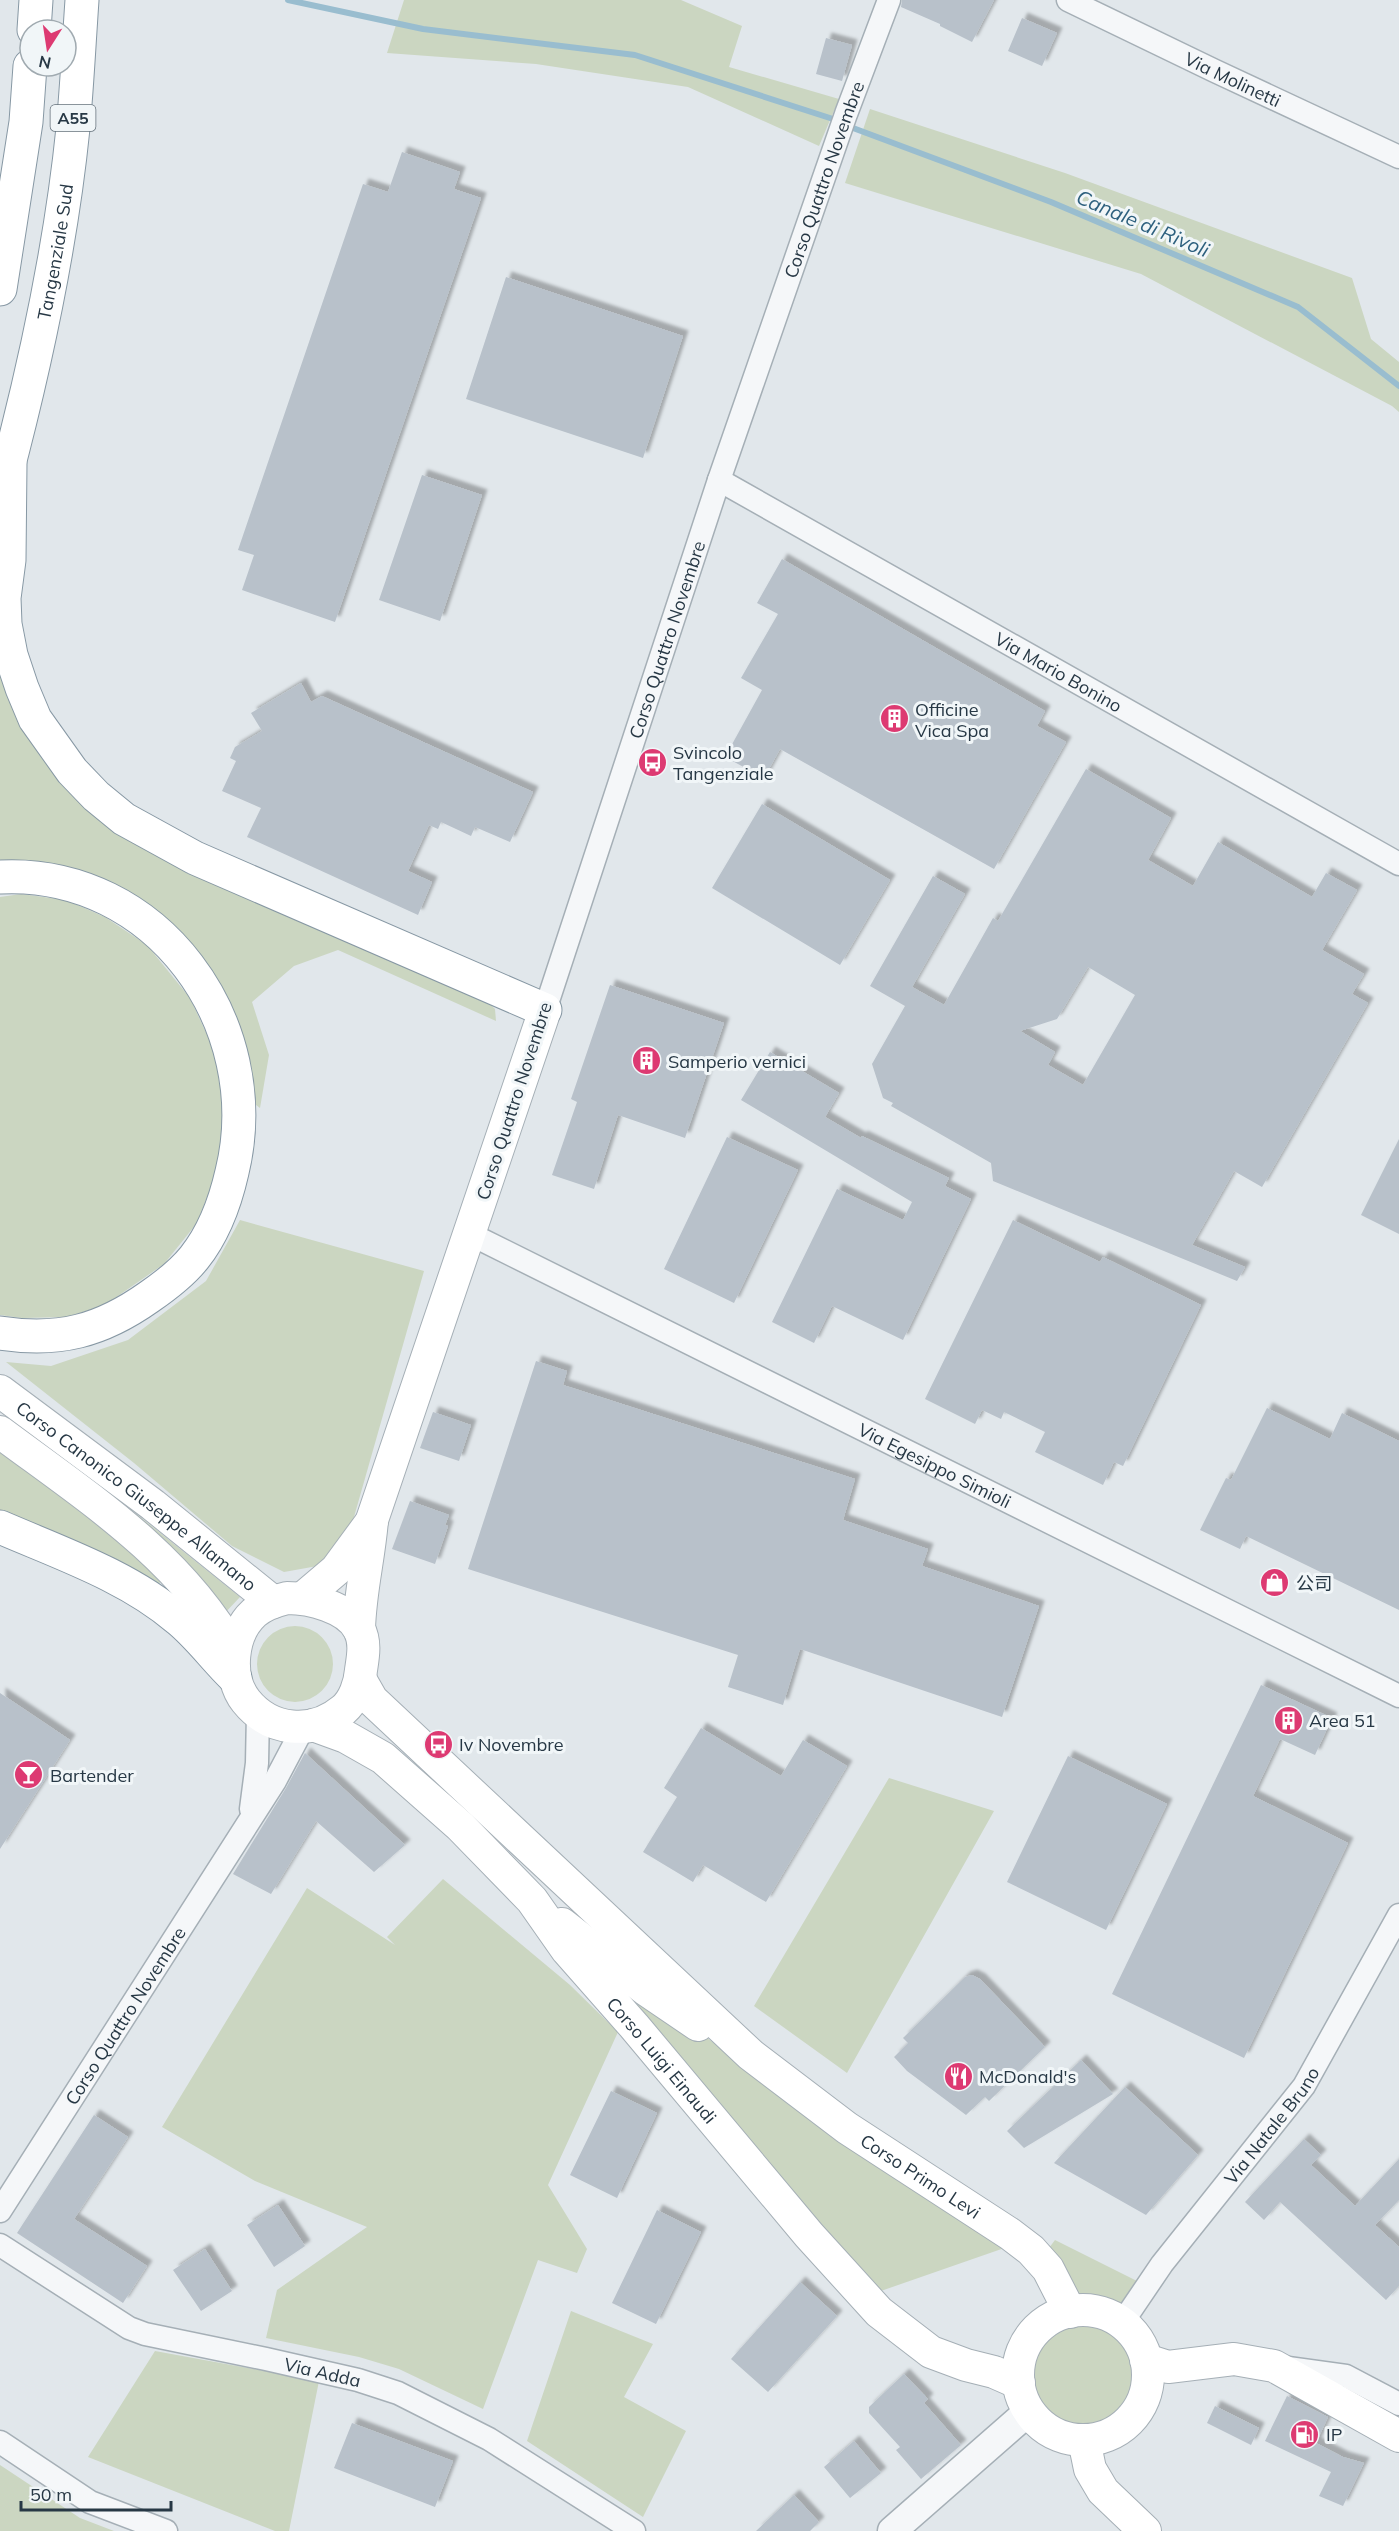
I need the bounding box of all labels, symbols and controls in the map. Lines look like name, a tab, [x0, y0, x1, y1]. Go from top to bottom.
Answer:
north arrow	[18, 18, 78, 78]
street label: Via Molinetti	[1181, 47, 1285, 112]
text: N	[37, 52, 53, 74]
street label: Corso Quattro Novembre	[779, 78, 869, 281]
road number: A55	[50, 105, 96, 131]
street label: Tangenziale Sud	[32, 182, 78, 322]
water label: Canale di Rivoli	[1073, 184, 1213, 262]
street label: Corso Quattro Novembre	[623, 538, 710, 741]
street label: Via Mario Bonino	[991, 627, 1126, 717]
place label: Officine Vica Spa	[915, 698, 989, 742]
building icon: Officine Vica Spa	[878, 703, 910, 735]
place label: Svincolo Tangenziale	[673, 741, 774, 785]
bus stop icon: Svincolo Tangenziale	[636, 746, 668, 778]
street label: Corso Quattro Novembre	[471, 999, 557, 1203]
building icon: Samperio vernici	[631, 1045, 663, 1077]
place label: Samperio vernici	[668, 1050, 806, 1073]
street label: Corso Canonico Giuseppe Allamano	[12, 1396, 261, 1596]
street label: Via Egesippo Simioli	[854, 1417, 1015, 1513]
shop icon: 公司	[1259, 1567, 1291, 1599]
place label: 公司	[1296, 1572, 1332, 1595]
building icon: Area 51	[1272, 1704, 1304, 1736]
place label: Area 51	[1309, 1709, 1376, 1732]
bus stop icon: Iv Novembre	[422, 1728, 454, 1760]
place label: Iv Novembre	[459, 1733, 564, 1756]
bar icon: Bartender	[13, 1759, 45, 1791]
place label: Bartender	[50, 1764, 134, 1787]
street label: Corso Quattro Novembre	[60, 1922, 190, 2109]
street label: Corso Luigi Einaudi	[602, 1992, 722, 2128]
restaurant icon: McDonald's	[942, 2060, 974, 2092]
street label: Via Natale Bruno	[1219, 2063, 1324, 2189]
place label: McDonald's	[979, 2065, 1076, 2088]
street label: Corso Primo Levi	[856, 2128, 985, 2223]
street label: Via Adda	[282, 2352, 363, 2392]
fuel station icon: IP	[1289, 2418, 1321, 2450]
place label: IP	[1326, 2423, 1342, 2446]
scale bar	[21, 2474, 171, 2512]
text: 50 m	[30, 2483, 72, 2506]

